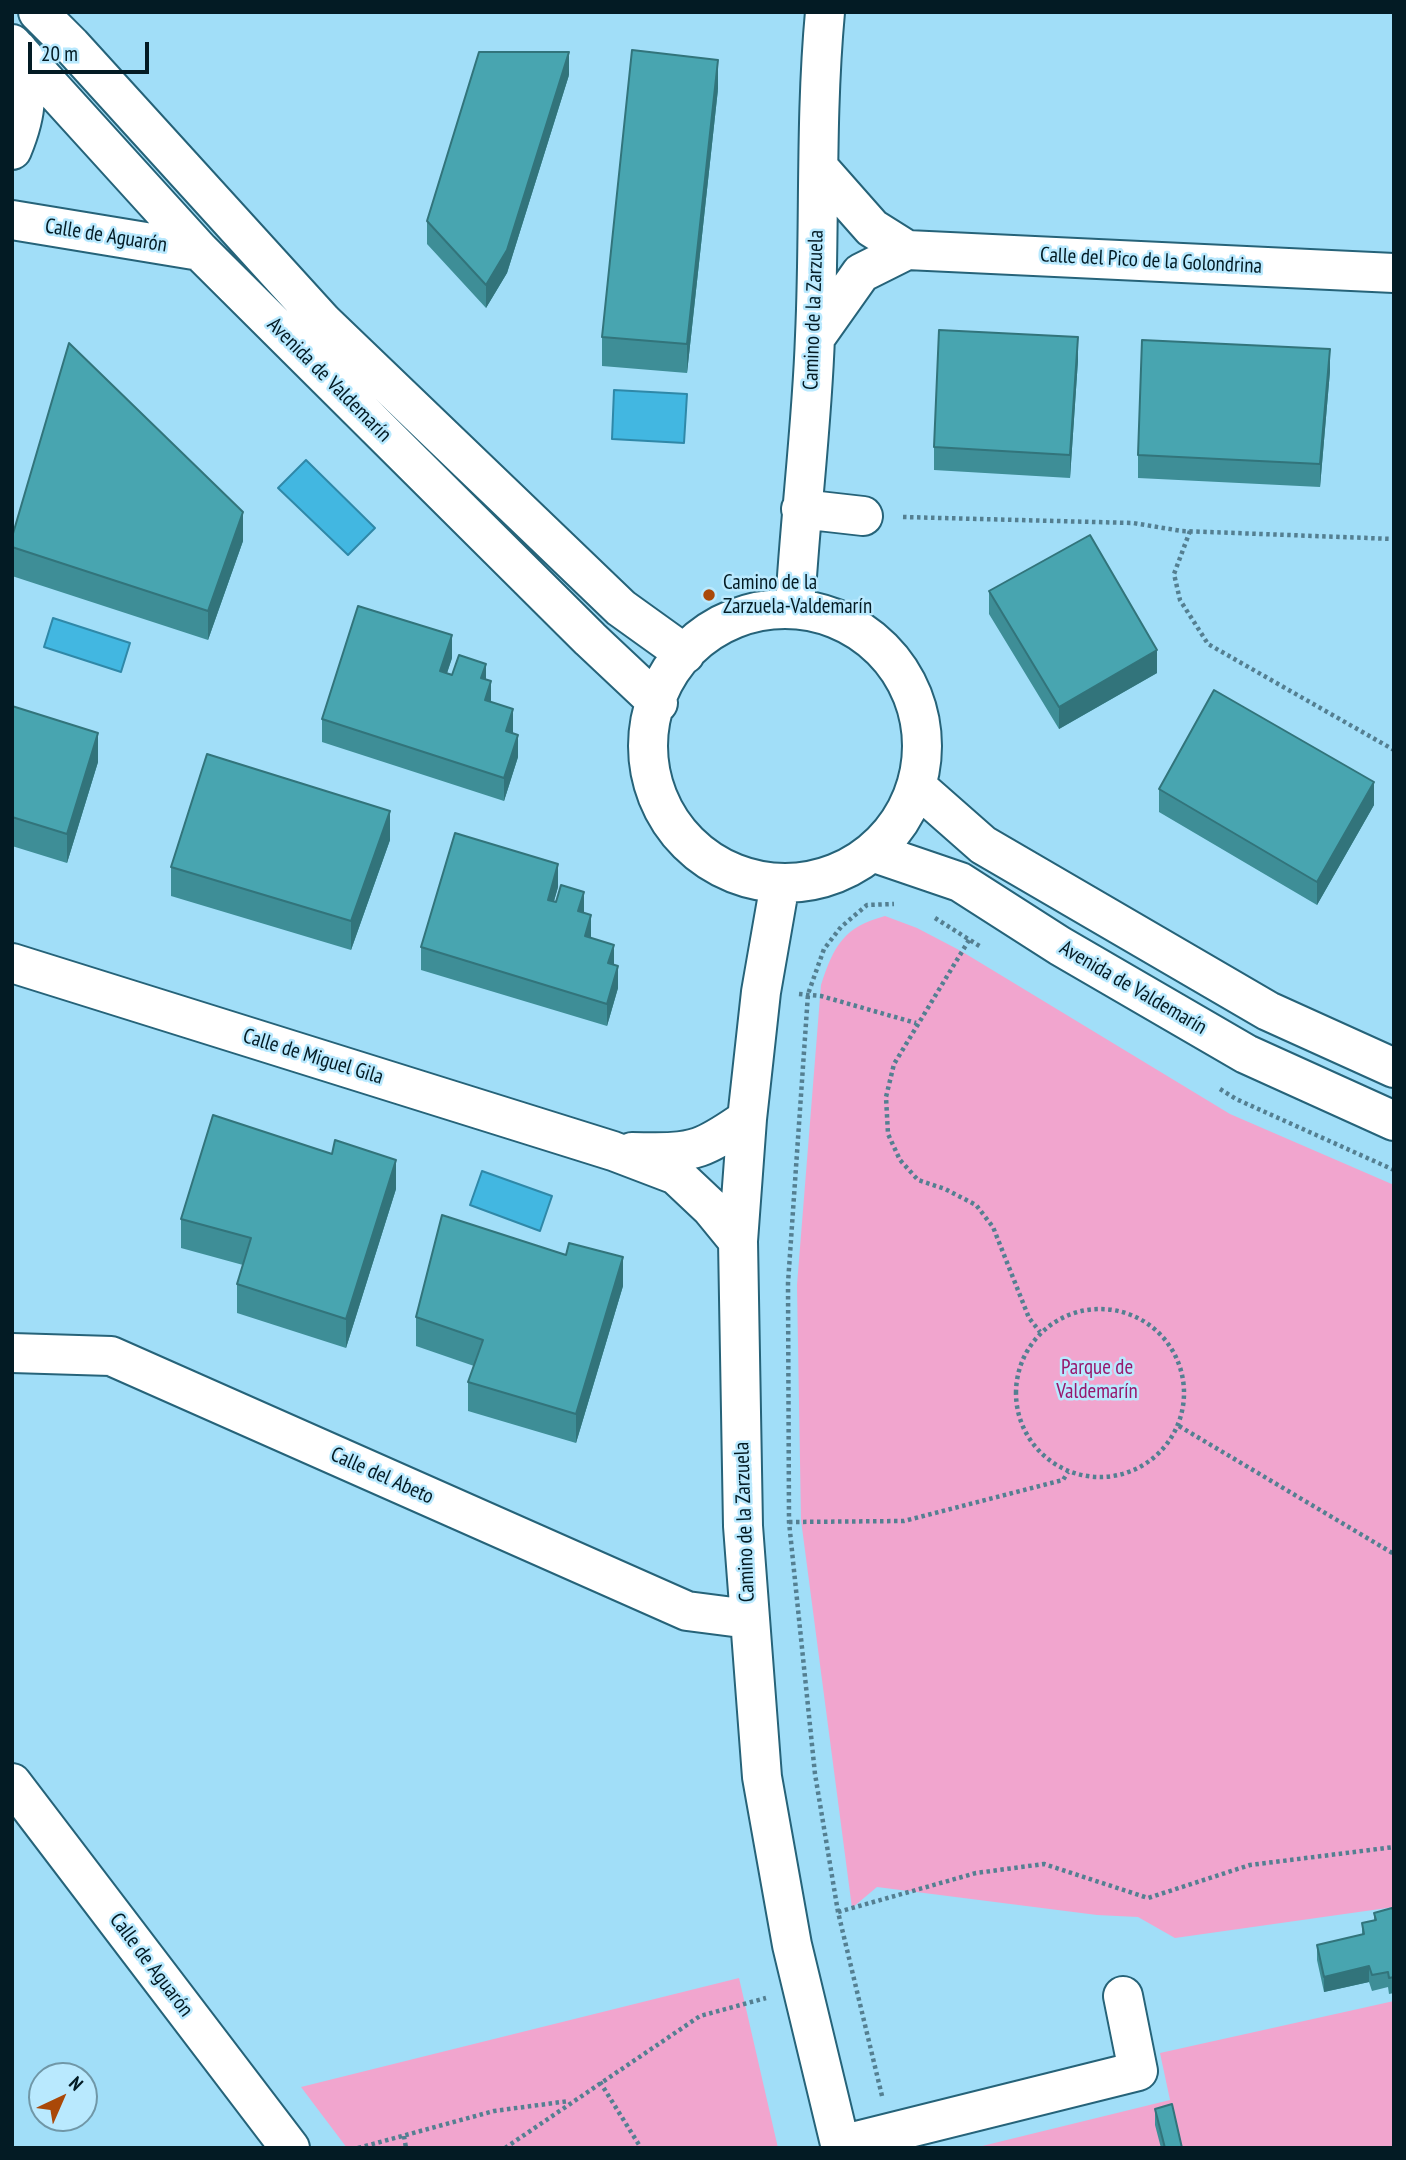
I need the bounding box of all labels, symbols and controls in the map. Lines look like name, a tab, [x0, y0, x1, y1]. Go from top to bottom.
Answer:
scale bar	[32, 28, 152, 72]
text: 20 m	[41, 40, 78, 67]
street label: Calle de Aguarón	[43, 214, 169, 258]
street label: Camino de la Zarzuela	[799, 229, 829, 391]
street label: Calle del Pico de la Golondrina	[1039, 243, 1263, 279]
street label: Avenida de Valdemarín	[262, 313, 396, 447]
place label: Camino de la Zarzuela-Valdemarín	[723, 570, 872, 620]
marker: Camino de la Zarzuela-Valdemarín	[701, 587, 717, 603]
street label: Avenida de Valdemarín	[1055, 936, 1211, 1040]
street label: Calle de Miguel Gila	[240, 1024, 386, 1090]
park label: Parque de Valdemarín	[1056, 1355, 1138, 1405]
street label: Camino de la Zarzuela	[730, 1441, 760, 1603]
street label: Calle del Abeto	[327, 1442, 437, 1510]
street label: Calle de Aguarón	[104, 1908, 198, 2022]
north arrow	[28, 2062, 98, 2132]
text: N	[64, 2071, 88, 2096]

